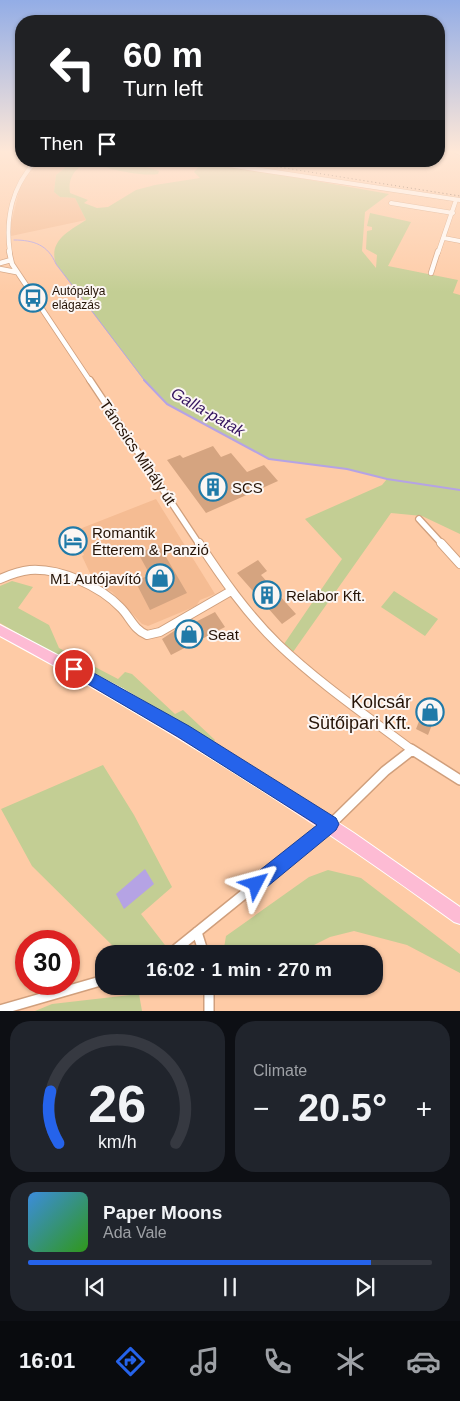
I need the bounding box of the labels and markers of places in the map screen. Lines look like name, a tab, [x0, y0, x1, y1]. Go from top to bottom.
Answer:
bus stop icon: Autópálya elágazás	[18, 283, 48, 313]
place label: Autópálya elágazás	[52, 284, 106, 312]
building icon: SCS	[198, 472, 228, 502]
place label: SCS	[232, 479, 263, 496]
place label: Romantik Étterem & Panzió	[92, 524, 209, 558]
hotel icon: Romantik Étterem & Panzió	[58, 526, 88, 556]
shop icon: M1 Autójavító	[145, 563, 175, 593]
place label: M1 Autójavító	[50, 570, 141, 587]
building icon: Relabor Kft.	[252, 580, 282, 610]
place label: Relabor Kft.	[286, 587, 365, 604]
shop icon: Seat	[174, 619, 204, 649]
place label: Seat	[208, 626, 240, 643]
pin	[53, 648, 95, 690]
place label: Kolcsár Sütőipari Kft.	[308, 692, 411, 733]
shop icon: Kolcsár Sütőipari Kft.	[415, 697, 445, 727]

